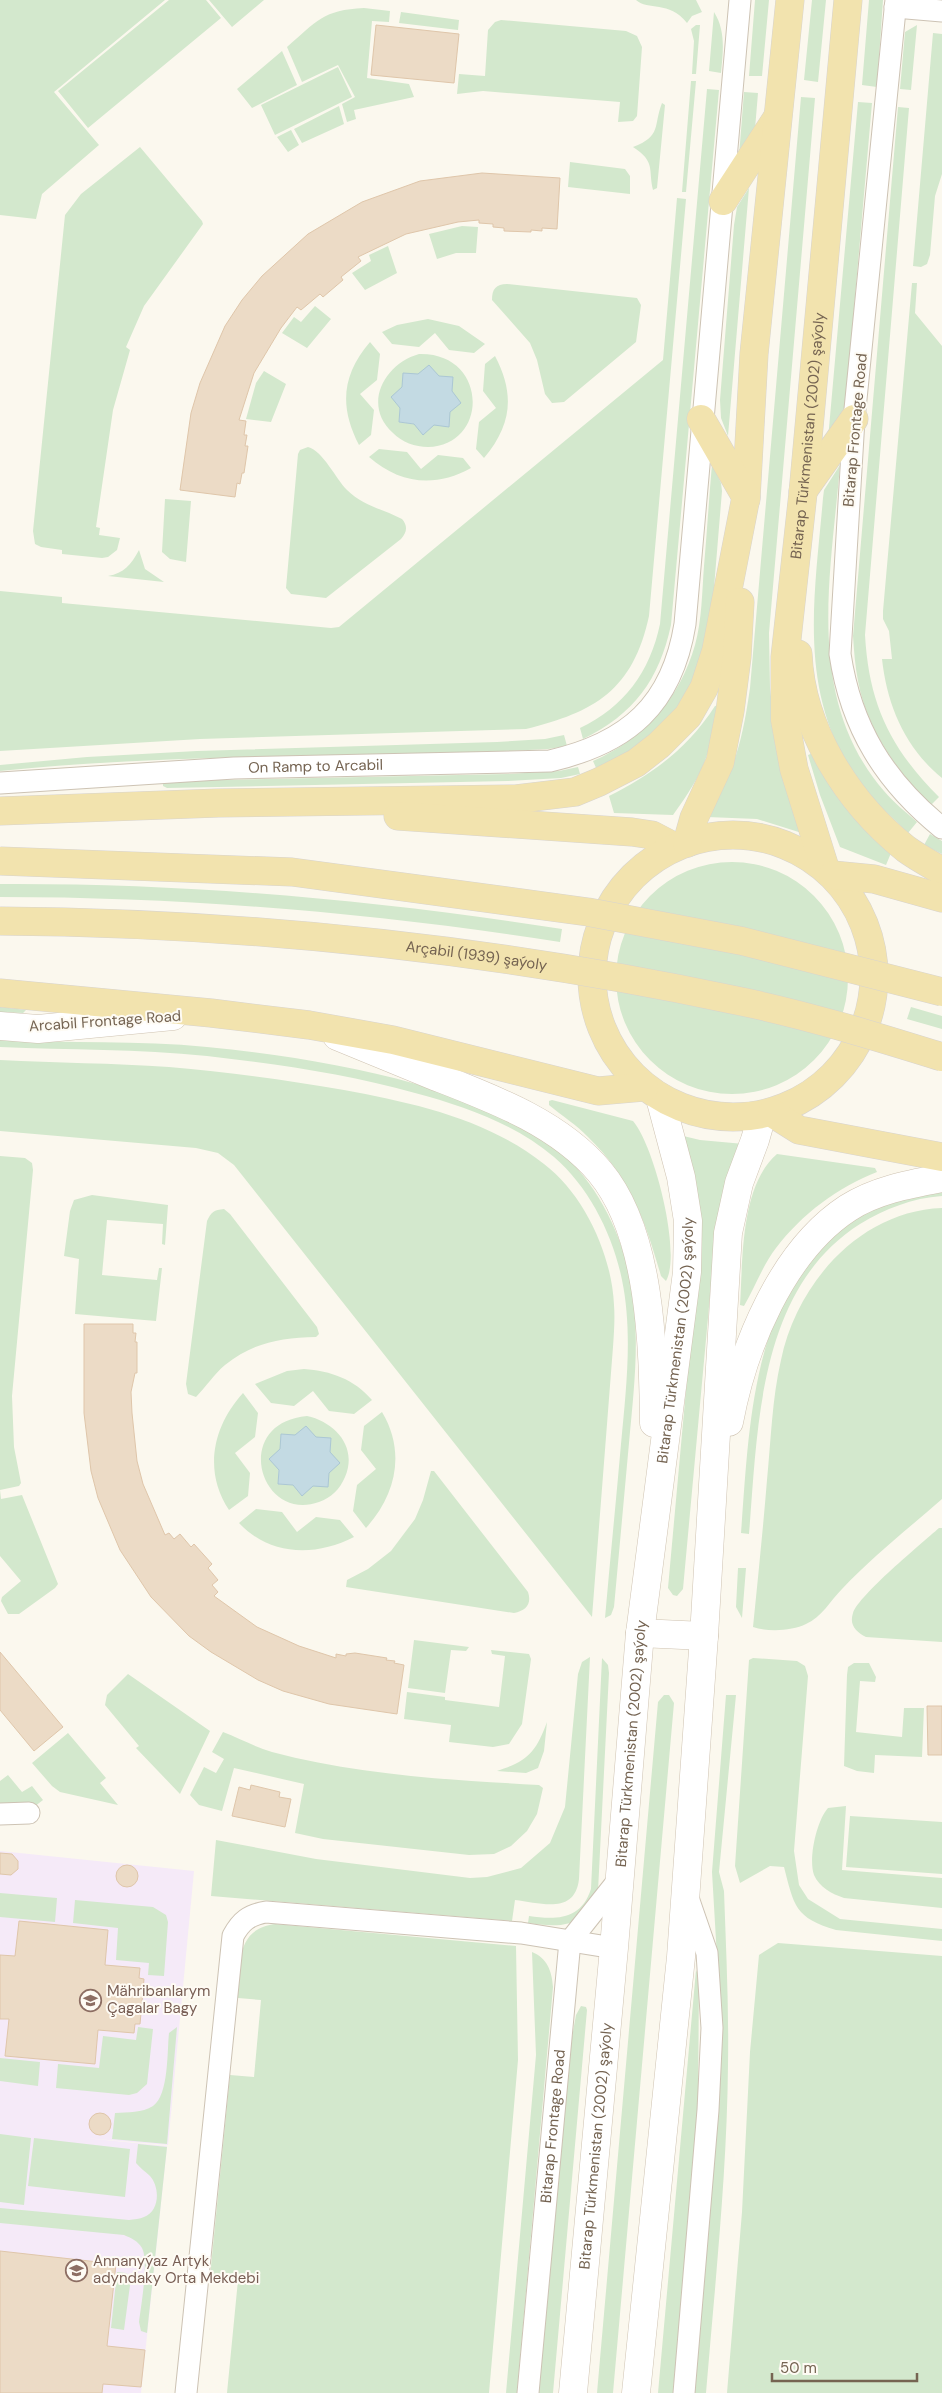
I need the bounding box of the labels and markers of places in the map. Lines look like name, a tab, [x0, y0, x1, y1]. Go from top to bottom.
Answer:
place label: Mähribanlarym Çagalar Bagy	[107, 1981, 210, 2018]
school or university icon: Mähribanlarym Çagalar Bagy	[79, 1988, 103, 2012]
place label: Annanyýaz Artyk adyndaky Orta Mekdebi	[93, 2251, 259, 2288]
school or university icon: Annanyýaz Artyk adyndaky Orta Mekdebi	[65, 2258, 89, 2282]

